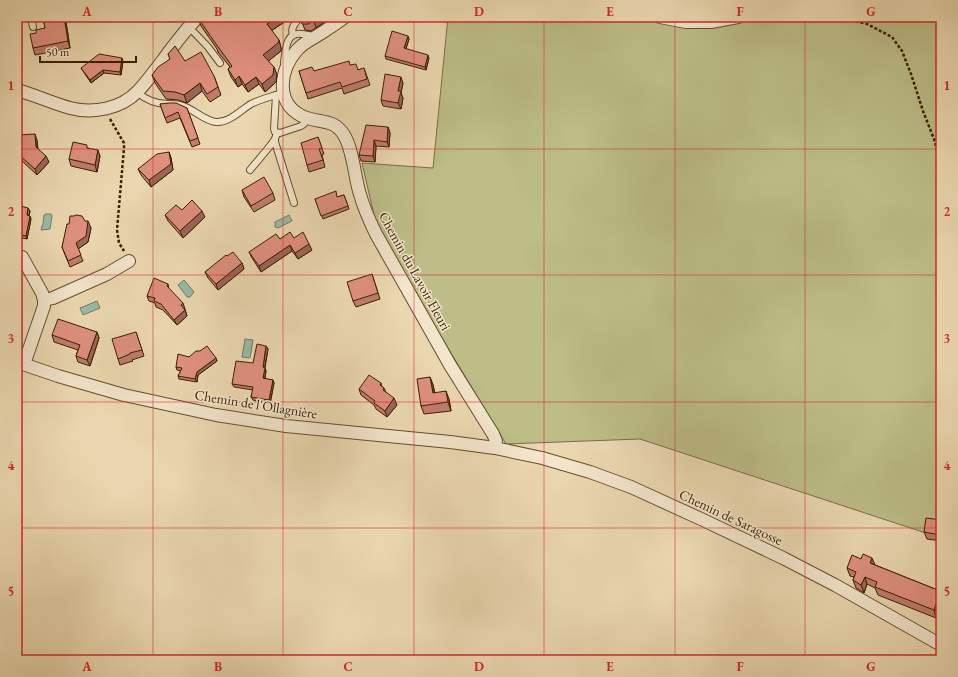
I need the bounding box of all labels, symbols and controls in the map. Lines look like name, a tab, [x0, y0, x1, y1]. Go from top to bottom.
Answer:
text: A	[81, 3, 92, 20]
text: B	[214, 3, 222, 20]
text: C	[343, 3, 353, 20]
text: D	[474, 3, 484, 20]
text: E	[606, 3, 614, 20]
text: F	[736, 3, 744, 20]
text: G	[866, 3, 876, 20]
scale bar	[40, 38, 136, 64]
text: 50 m	[46, 44, 70, 60]
text: 1	[8, 77, 15, 94]
text: 1	[944, 77, 951, 94]
text: 2	[8, 203, 15, 220]
text: 2	[944, 203, 951, 220]
street label: Chemin du Lavoir Fleuri	[375, 208, 455, 334]
text: 3	[8, 330, 15, 347]
text: 3	[944, 330, 951, 347]
street label: Chemin de l'Ollagnière	[193, 385, 319, 423]
text: 4	[8, 457, 15, 474]
text: 4	[944, 457, 951, 474]
street label: Chemin de Saragosse	[676, 485, 786, 549]
text: 5	[8, 583, 14, 600]
text: 5	[944, 583, 950, 600]
text: A	[81, 658, 92, 675]
text: B	[214, 658, 222, 675]
text: C	[343, 658, 353, 675]
text: D	[474, 658, 484, 675]
text: E	[606, 658, 614, 675]
text: F	[736, 658, 744, 675]
text: G	[866, 658, 876, 675]

